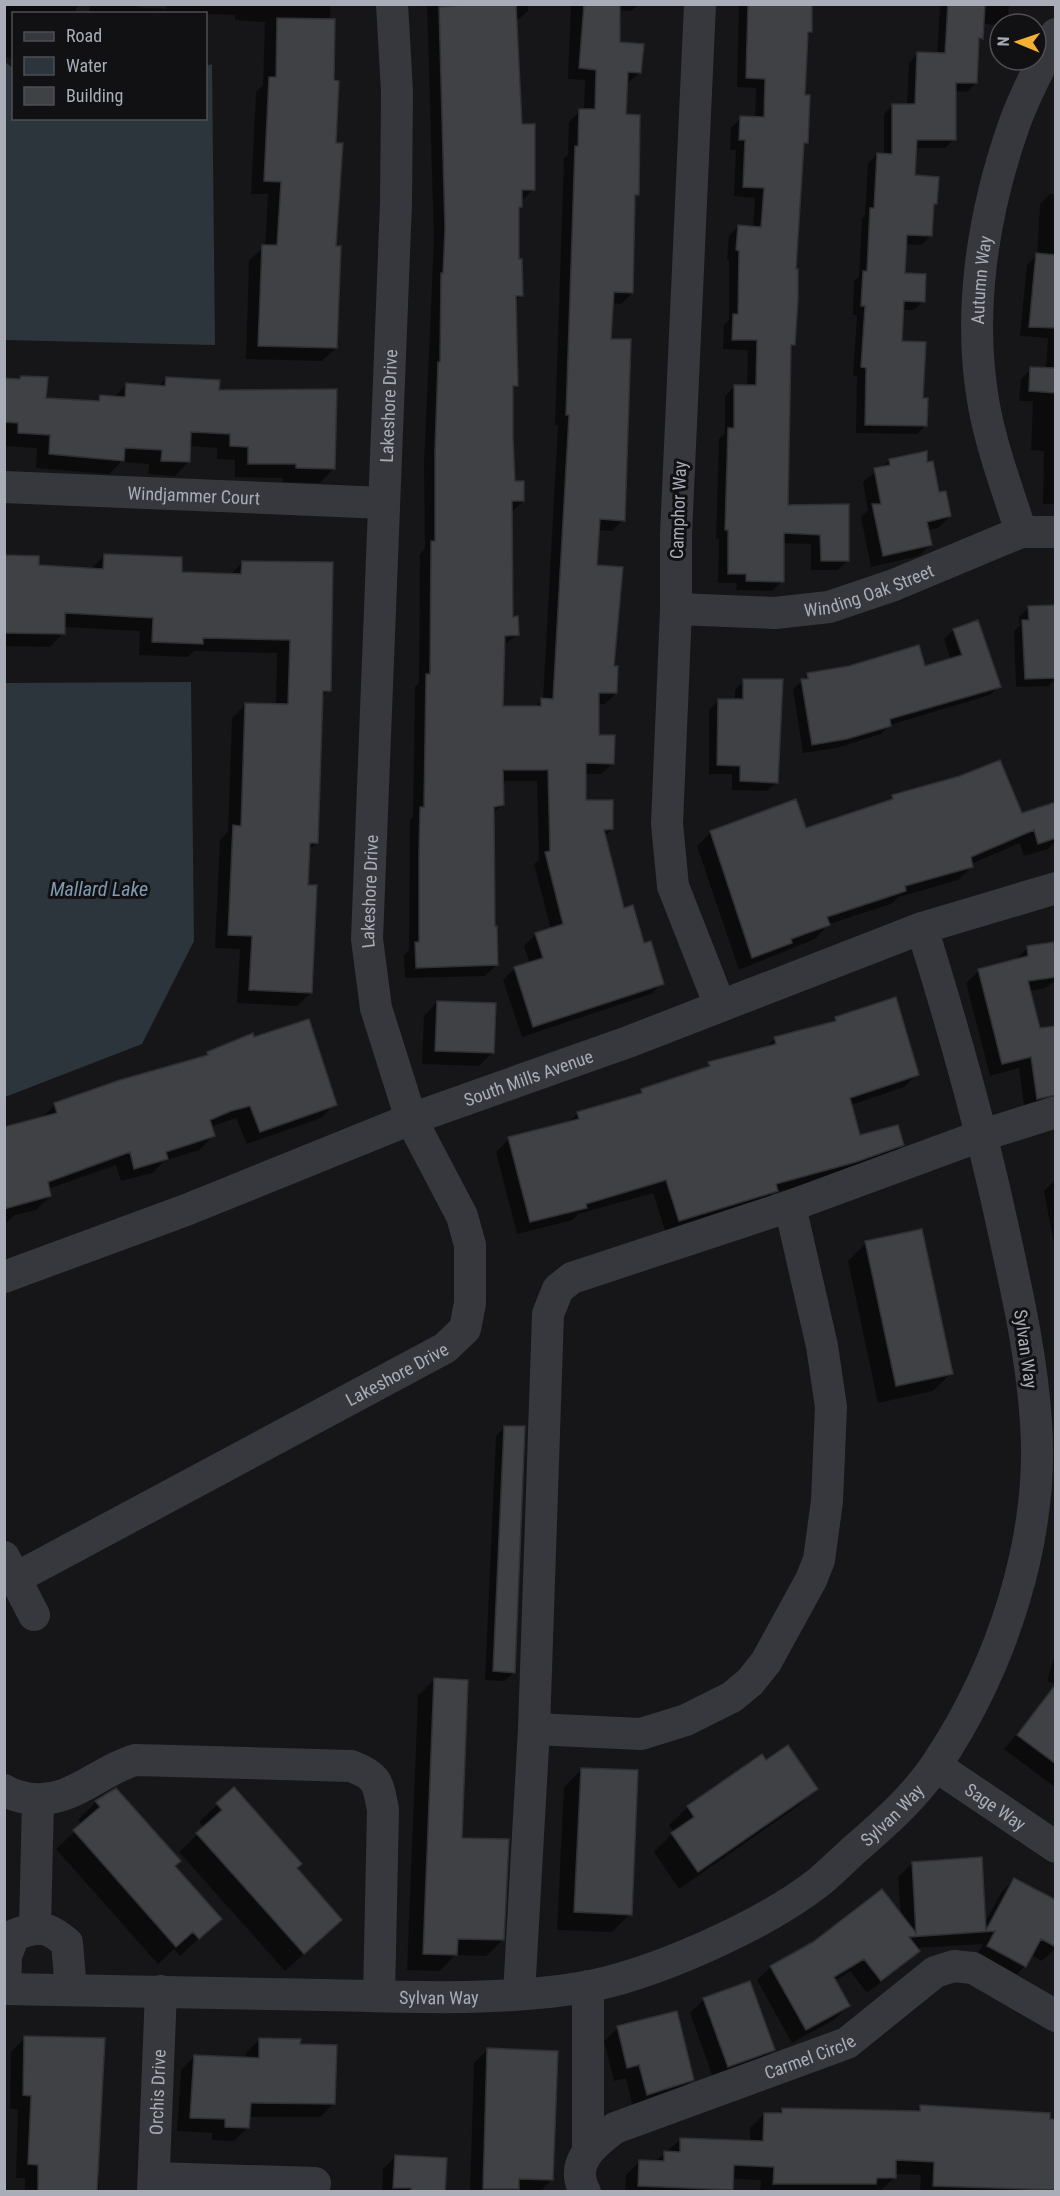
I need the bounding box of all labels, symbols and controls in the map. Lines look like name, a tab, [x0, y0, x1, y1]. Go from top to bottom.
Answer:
legend	[12, 12, 207, 120]
north arrow	[988, 12, 1048, 72]
text: Road	[66, 25, 102, 46]
text: N	[994, 36, 1013, 47]
text: Water	[66, 55, 108, 76]
text: Building	[66, 85, 123, 106]
street label: Autumn Way	[967, 234, 995, 324]
street label: Lakeshore Drive	[375, 349, 401, 463]
street label: Camphor Way	[666, 460, 690, 559]
street label: Windjammer Court	[127, 482, 261, 508]
street label: Winding Oak Street	[803, 559, 936, 620]
street label: Lakeshore Drive	[356, 834, 382, 949]
water label: Mallard Lake	[50, 877, 148, 901]
street label: South Mills Avenue	[461, 1045, 596, 1110]
street label: Sylvan Way	[1010, 1308, 1042, 1390]
street label: Lakeshore Drive	[342, 1338, 452, 1410]
street label: Sage Way	[961, 1778, 1031, 1835]
street label: Sylvan Way	[856, 1779, 928, 1850]
street label: Sylvan Way	[399, 1986, 479, 2008]
street label: Carmel Circle	[761, 2030, 860, 2083]
street label: Orchis Drive	[145, 2049, 169, 2135]

